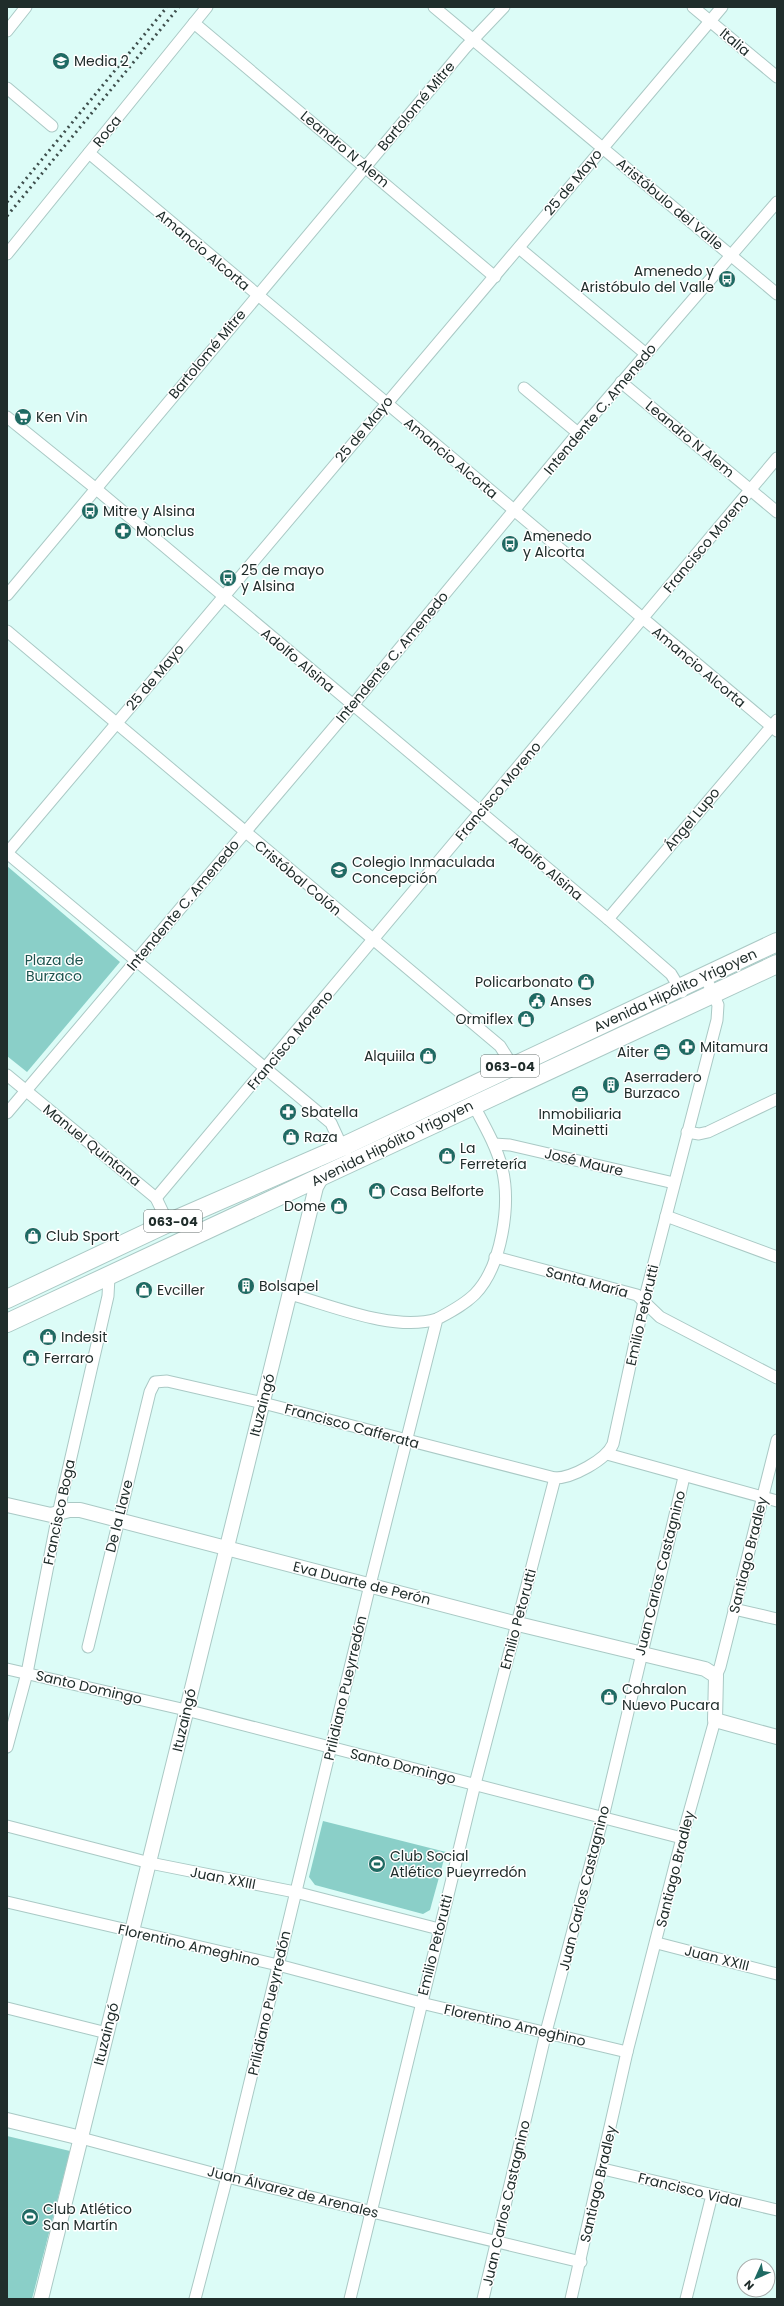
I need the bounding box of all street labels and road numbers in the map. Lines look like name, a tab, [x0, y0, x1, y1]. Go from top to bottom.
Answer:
street label: Italia	[715, 23, 755, 61]
street label: Bartolomé Mitre	[373, 57, 460, 155]
street label: Leandro N Alem	[296, 106, 394, 192]
street label: Roca	[88, 111, 126, 151]
street label: 25 de Mayo	[539, 145, 607, 219]
street label: Aristóbulo del Valle	[612, 153, 728, 255]
street label: Amancio Alcorta	[152, 205, 254, 295]
street label: Bartolomé Mitre	[164, 305, 251, 403]
street label: Intendente C. Amenedo	[539, 339, 661, 479]
street label: 25 de Mayo	[330, 392, 398, 466]
street label: Leandro N Alem	[641, 396, 739, 482]
street label: Amancio Alcorta	[400, 413, 502, 503]
street label: Francisco Moreno	[658, 489, 754, 597]
street label: Intendente C. Amenedo	[331, 587, 453, 727]
street label: Amancio Alcorta	[648, 622, 750, 712]
street label: Adolfo Alsina	[257, 623, 339, 697]
street label: 25 de Mayo	[121, 640, 189, 714]
street label: Francisco Moreno	[450, 737, 546, 845]
street label: Ángel Lupo	[660, 783, 724, 855]
street label: Adolfo Alsina	[505, 831, 587, 905]
street label: Intendente C. Amenedo	[122, 835, 244, 975]
street label: Cristóbal Colón	[250, 836, 346, 920]
street label: Avenida Hipólito Yrigoyen	[590, 943, 760, 1037]
street label: Francisco Moreno	[242, 986, 338, 1094]
road number: 063-04	[481, 1055, 539, 1077]
street label: Avenida Hipólito Yrigoyen	[308, 1095, 476, 1191]
street label: Manuel Quintana	[39, 1099, 145, 1191]
street label: José Maure	[543, 1143, 626, 1181]
road number: 063-04	[144, 1210, 202, 1232]
street label: Santa María	[544, 1261, 630, 1303]
street label: Emilio Petorutti	[621, 1262, 663, 1368]
street label: Ituzaingó	[245, 1371, 279, 1439]
street label: Francisco Cafferata	[282, 1398, 422, 1454]
street label: Francisco Boga	[38, 1457, 80, 1567]
street label: De la Llave	[100, 1477, 138, 1555]
street label: Juan Carlos Castagnino	[630, 1488, 690, 1658]
street label: Santiago Bradley	[724, 1494, 772, 1615]
street label: Eva Duarte de Perón	[291, 1556, 433, 1610]
street label: Emilio Petorutti	[495, 1567, 541, 1671]
street label: Prilidiano Pueyrredón	[319, 1614, 371, 1762]
street label: Santo Domingo	[34, 1665, 144, 1709]
street label: Ituzaingó	[167, 1686, 201, 1754]
street label: Santo Domingo	[348, 1743, 458, 1789]
street label: Juan Carlos Castagnino	[554, 1803, 614, 1973]
street label: Santiago Bradley	[651, 1808, 699, 1929]
street label: Juan XXIII	[189, 1862, 257, 1894]
street label: Emilio Petorutti	[413, 1892, 457, 1998]
street label: Florentino Ameghino	[116, 1919, 262, 1971]
street label: Prilidiano Pueyrredón	[243, 1929, 295, 2077]
street label: Juan XXIII	[682, 1940, 752, 1976]
street label: Florentino Ameghino	[442, 1999, 588, 2051]
street label: Ituzaingó	[89, 2000, 123, 2068]
street label: Juan Carlos Castagnino	[477, 2118, 535, 2288]
street label: Santiago Bradley	[575, 2123, 621, 2244]
street label: Juan Álvarez de Arenales	[205, 2161, 381, 2223]
street label: Francisco Vidal	[636, 2167, 744, 2213]

